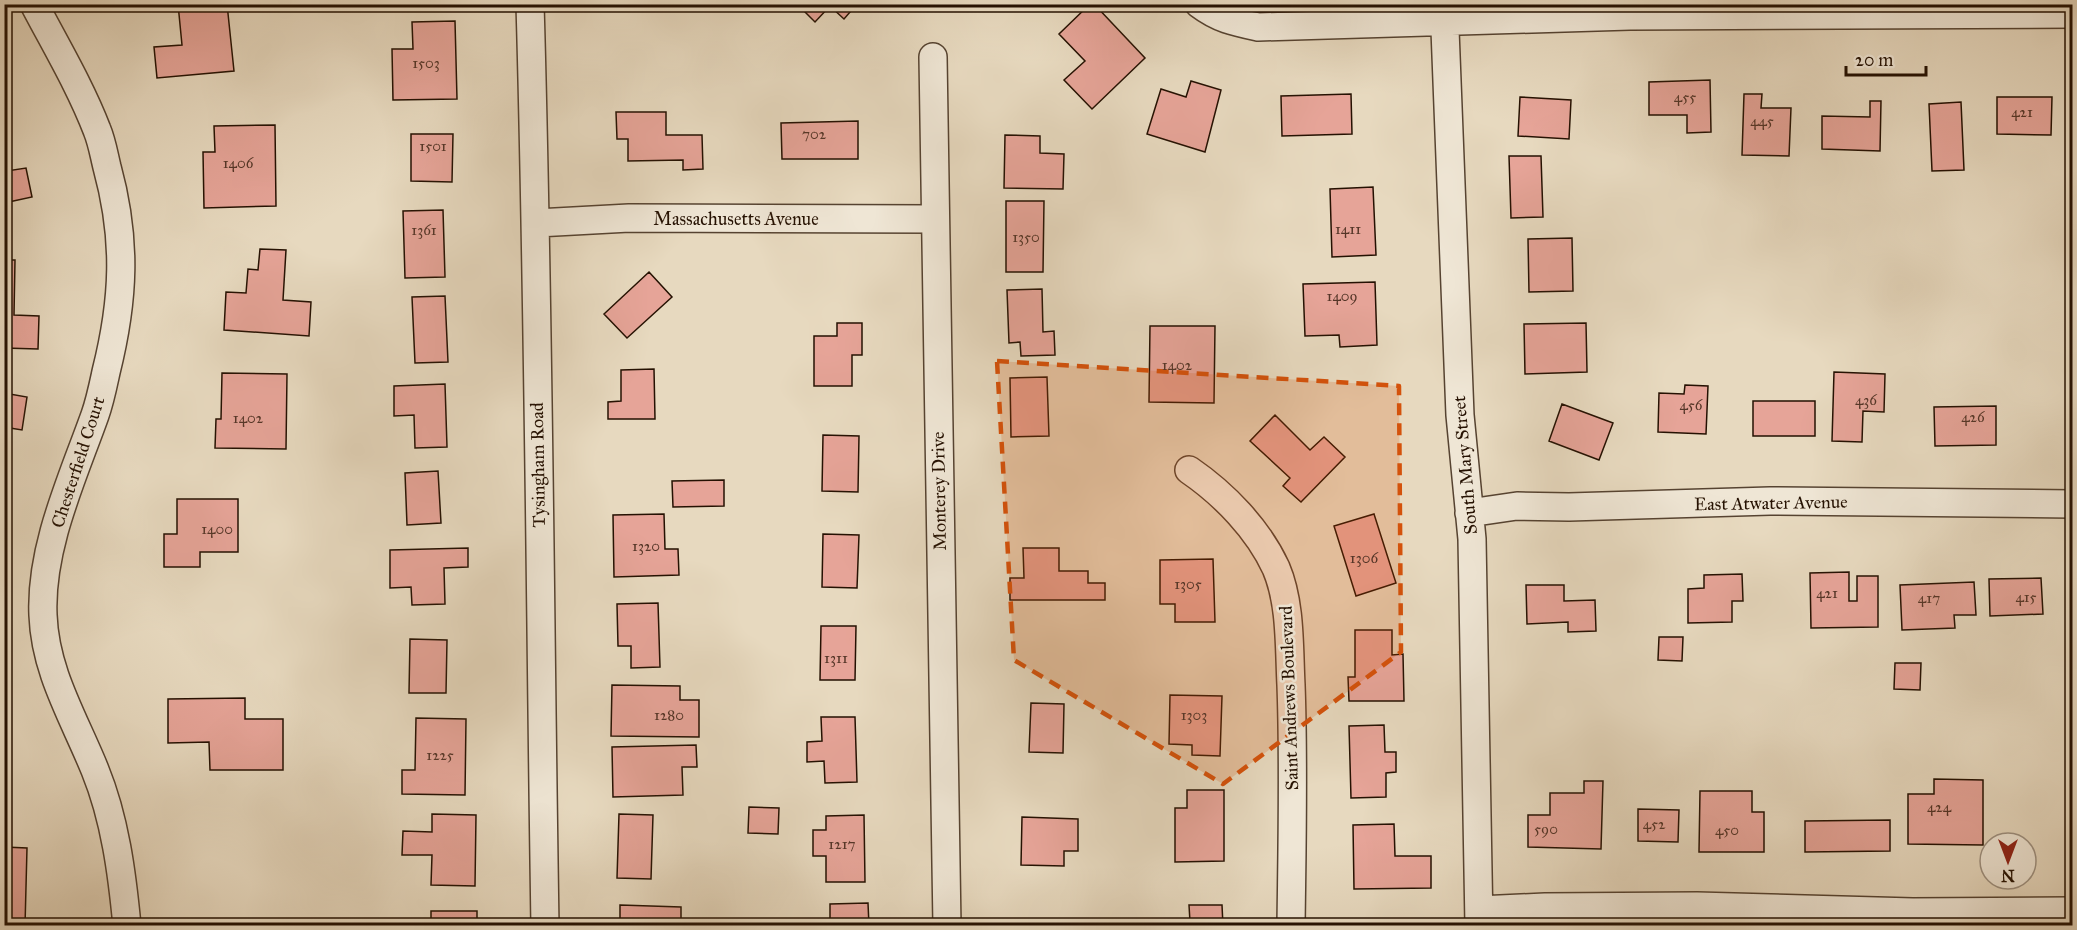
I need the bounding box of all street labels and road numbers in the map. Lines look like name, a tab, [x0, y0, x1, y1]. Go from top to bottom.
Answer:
street label: Massachusetts Avenue	[653, 208, 819, 230]
street label: Chesterfield Court	[46, 393, 110, 530]
street label: South Mary Street	[1448, 394, 1482, 535]
street label: Tysingham Road	[526, 402, 551, 528]
street label: Monterey Drive	[927, 431, 951, 551]
street label: East Atwater Avenue	[1694, 491, 1848, 515]
street label: Saint Andrews Boulevard	[1275, 605, 1303, 791]

